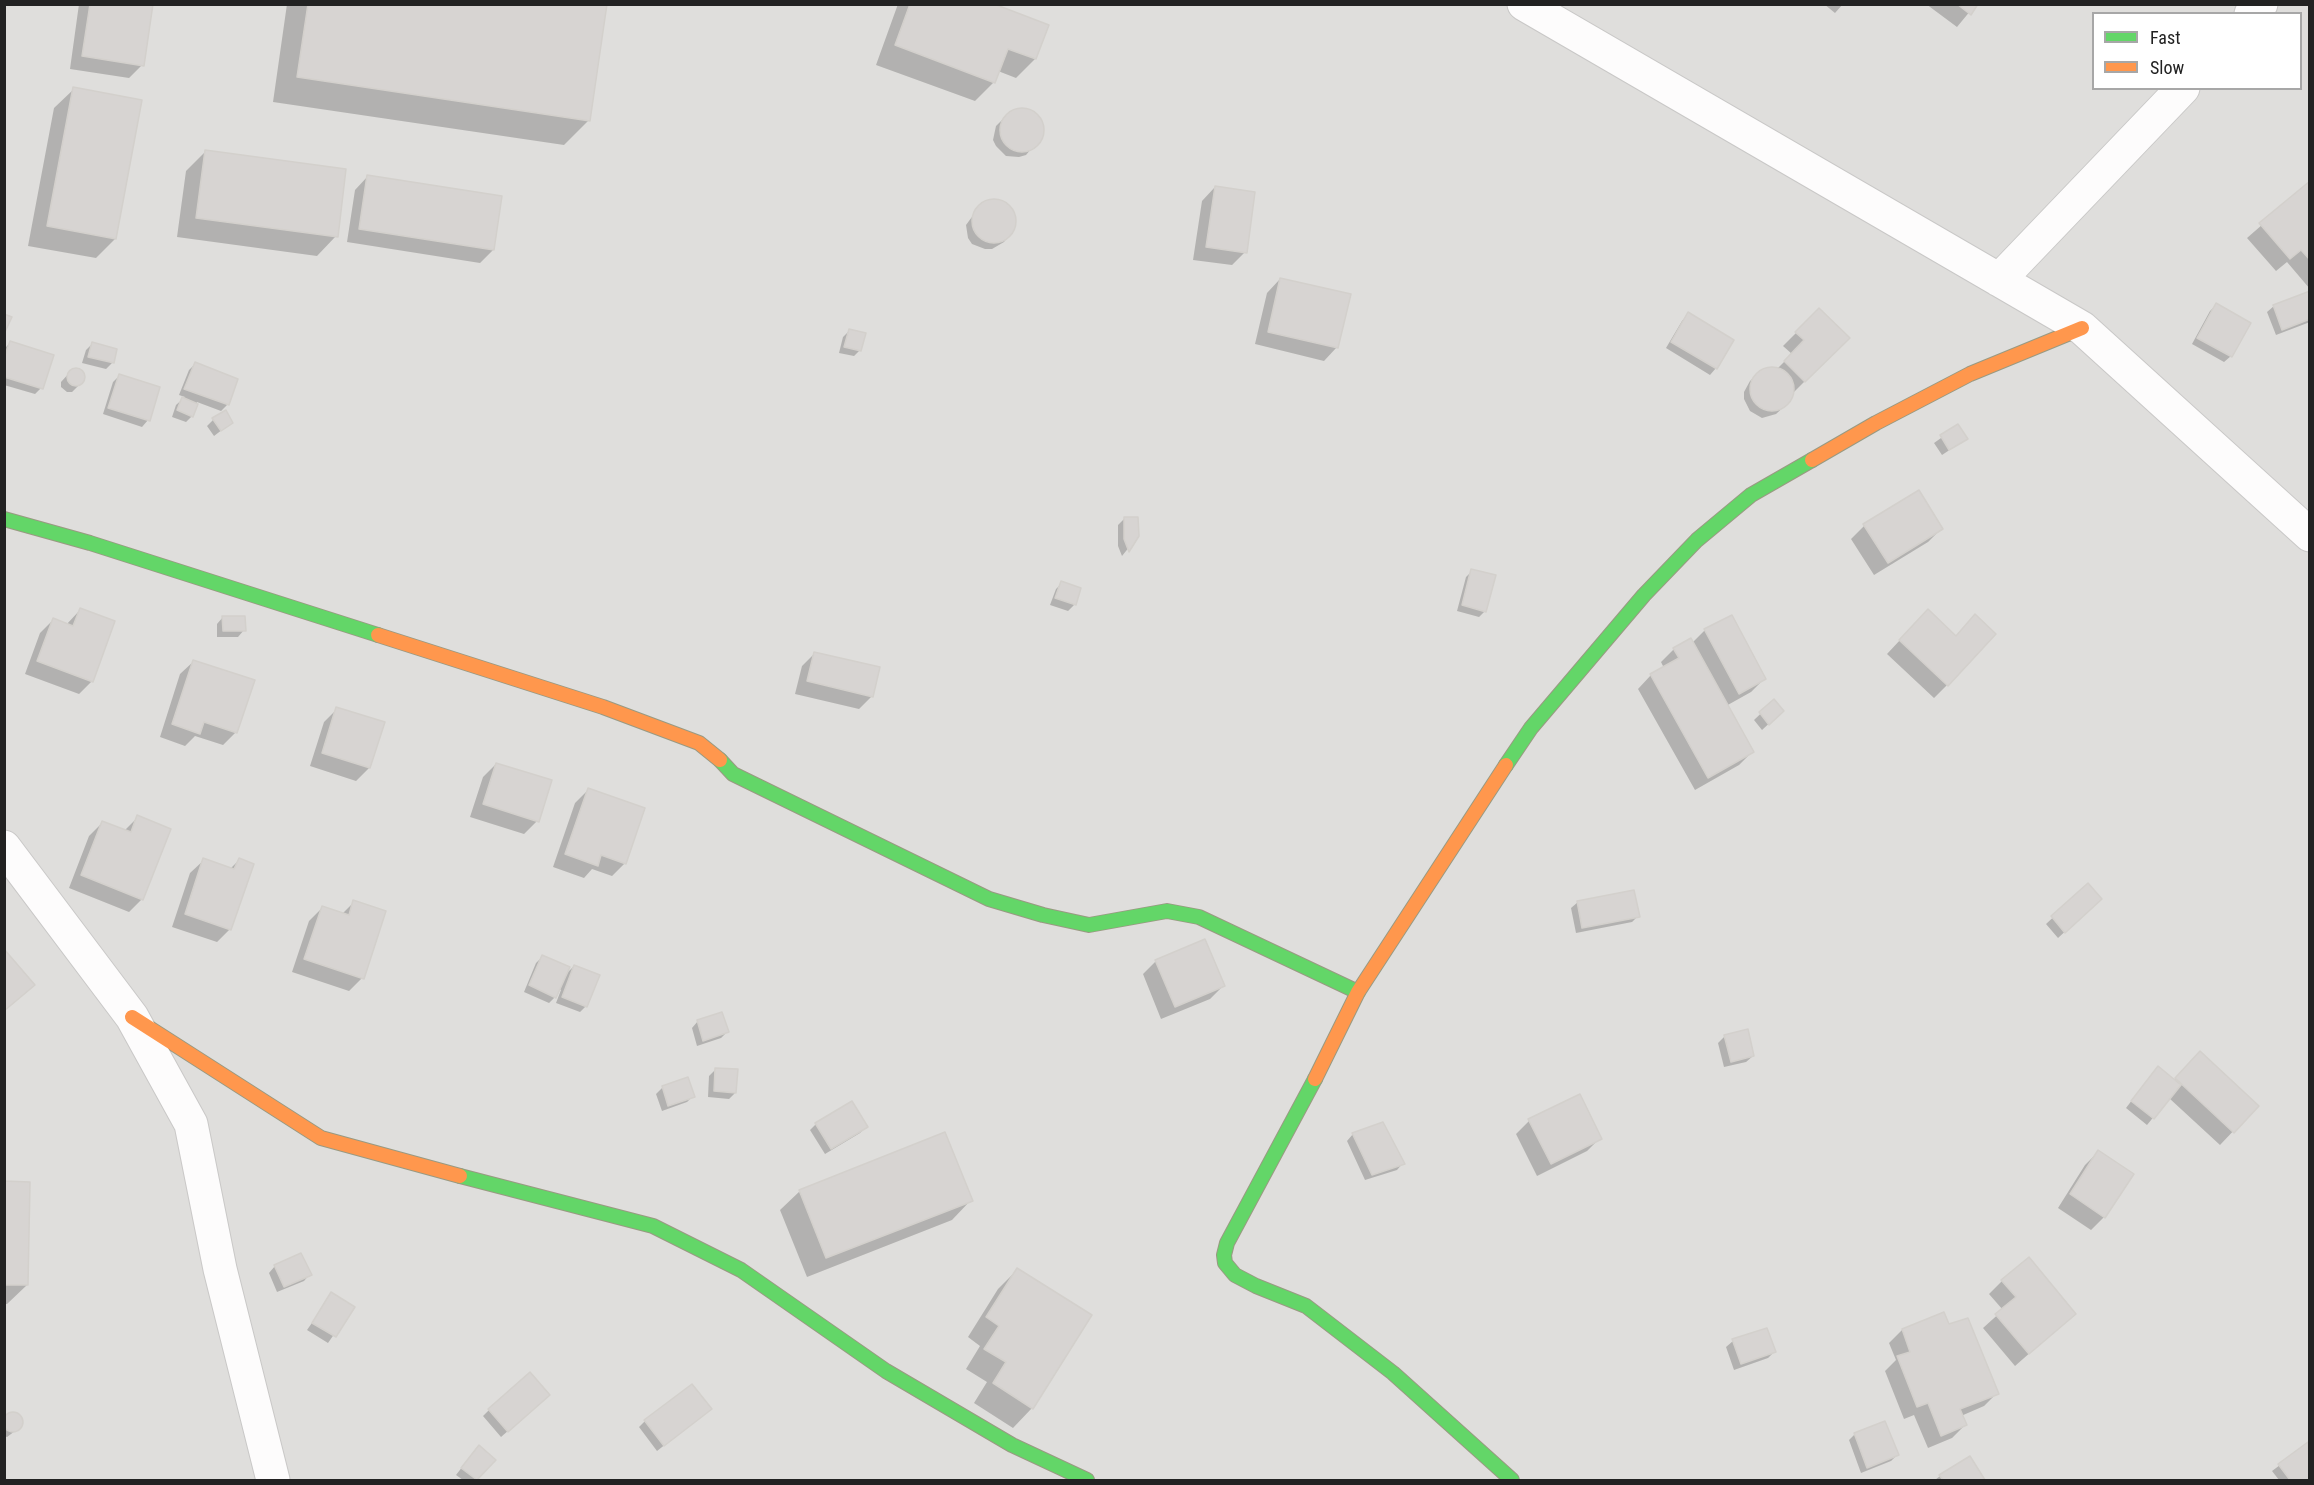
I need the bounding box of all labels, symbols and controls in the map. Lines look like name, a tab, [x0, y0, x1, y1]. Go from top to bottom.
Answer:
legend	[2092, 12, 2302, 90]
text: Fast	[2150, 27, 2181, 48]
text: Slow	[2150, 57, 2184, 78]

